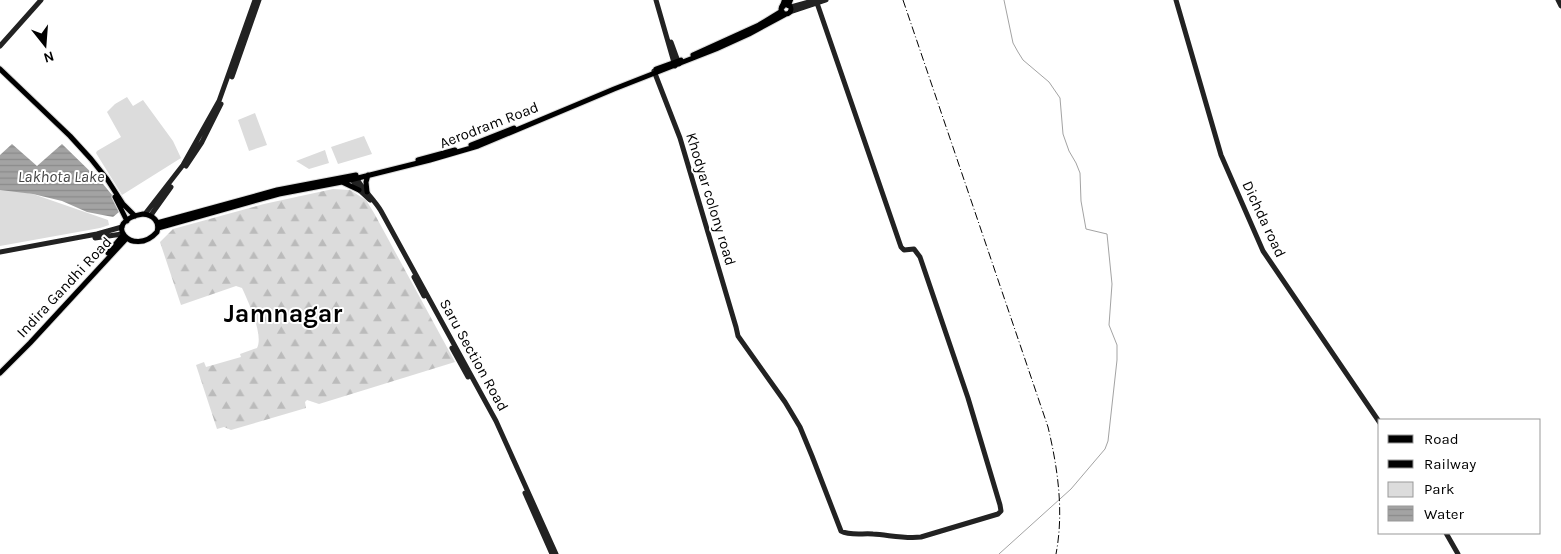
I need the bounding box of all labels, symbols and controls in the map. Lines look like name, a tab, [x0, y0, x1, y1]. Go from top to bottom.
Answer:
north arrow	[20, 20, 70, 70]
text: N	[41, 47, 56, 67]
street label: Aerodram Road	[437, 98, 541, 152]
street label: Khodyar colony road	[682, 130, 740, 268]
water label: Lakhota Lake	[18, 167, 105, 186]
street label: Dichda road	[1238, 178, 1290, 260]
street label: Indira Gandhi Road	[13, 233, 115, 341]
street label: Saru Section Road	[436, 296, 512, 414]
district label: Jamnagar	[224, 299, 342, 328]
legend	[1378, 419, 1541, 534]
text: Road	[1424, 430, 1459, 448]
text: Railway	[1424, 455, 1476, 473]
text: Park	[1424, 480, 1454, 498]
text: Water	[1424, 505, 1465, 523]

